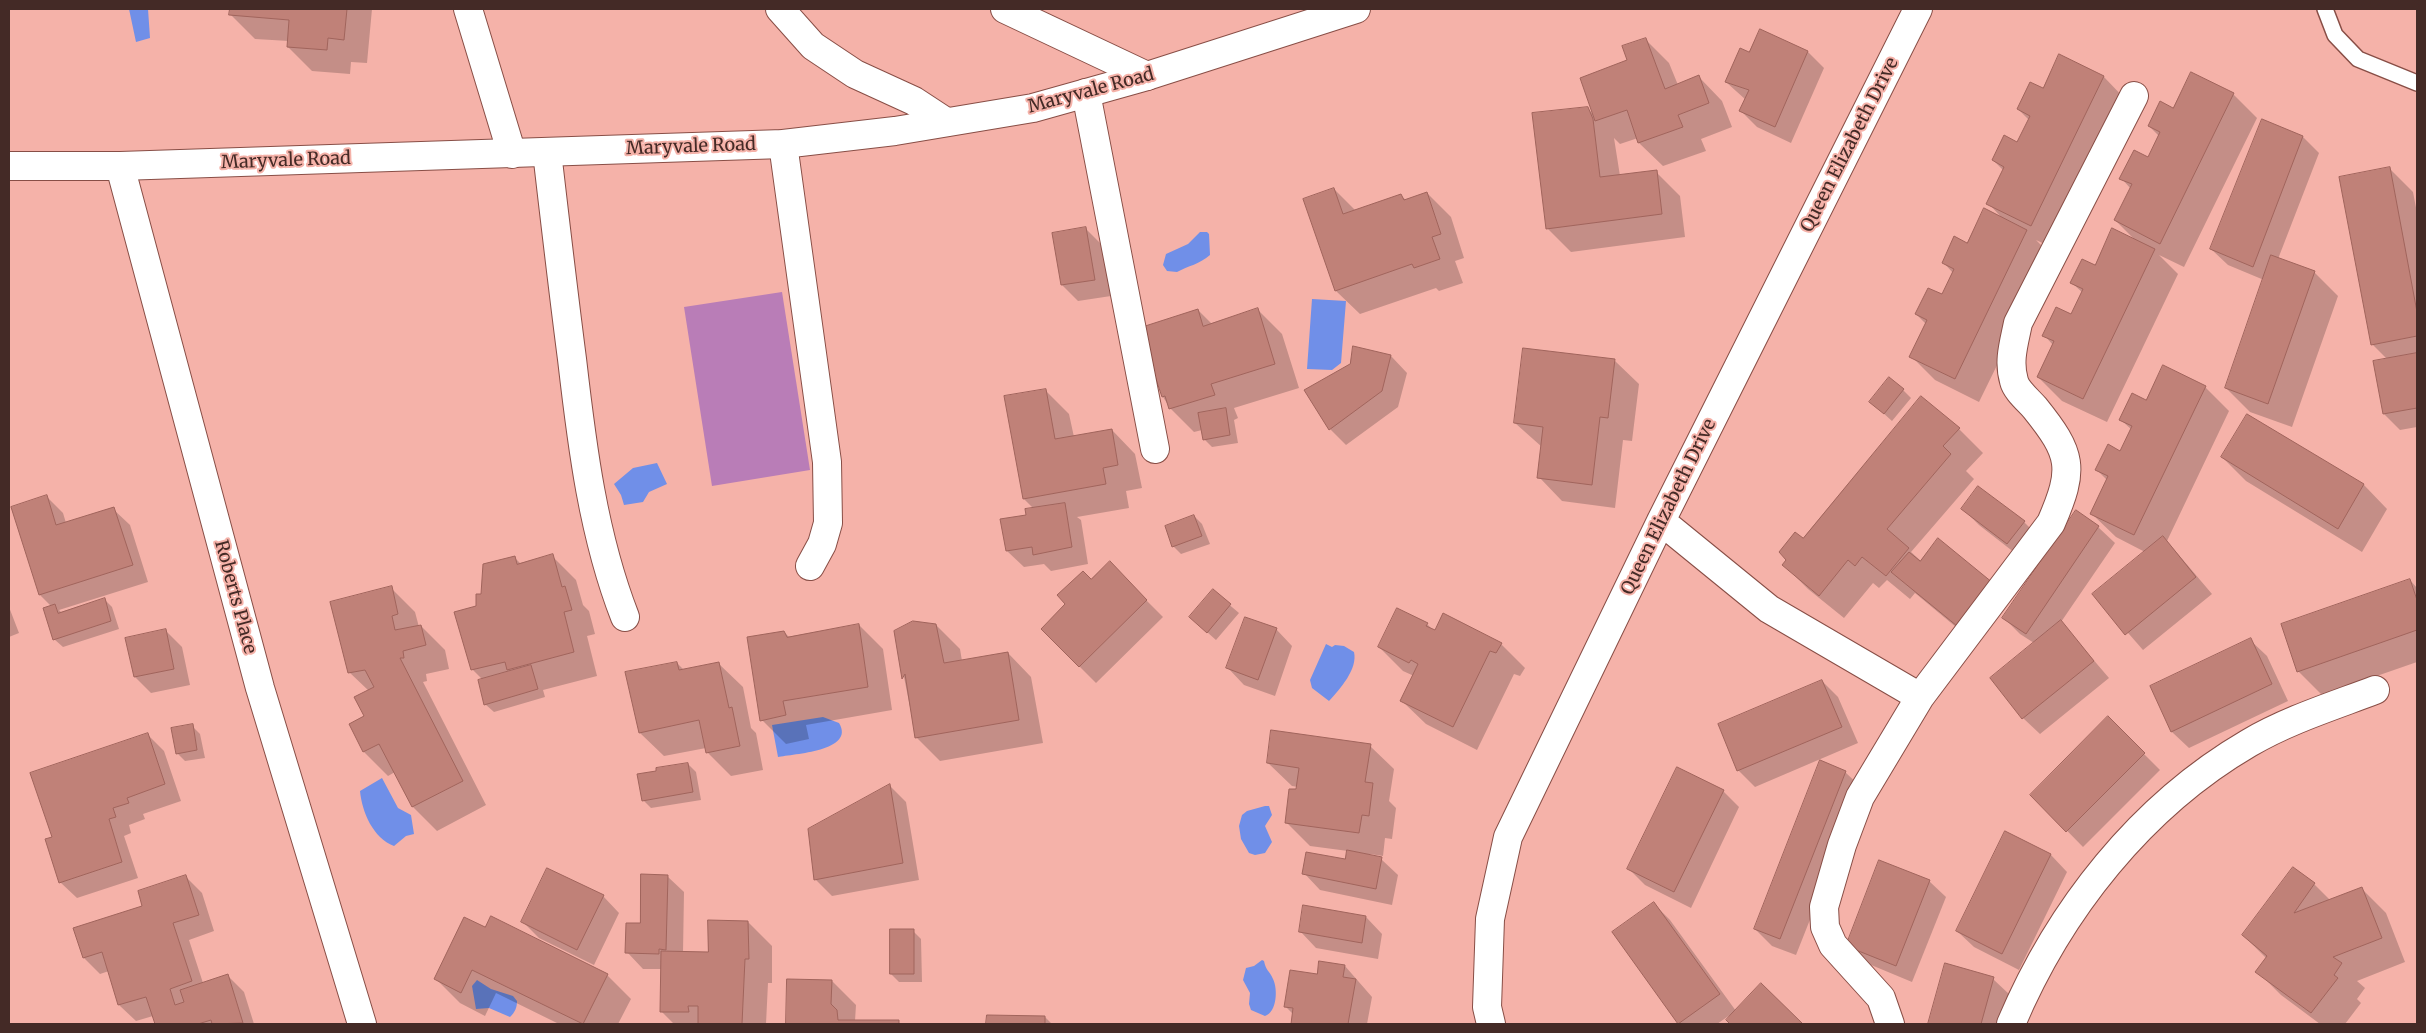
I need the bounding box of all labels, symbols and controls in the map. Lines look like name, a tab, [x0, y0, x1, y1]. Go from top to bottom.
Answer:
street label: Queen Elizabeth Drive	[1797, 54, 1903, 236]
street label: Maryvale Road	[1026, 64, 1156, 118]
street label: Maryvale Road	[626, 134, 756, 160]
street label: Maryvale Road	[221, 148, 351, 174]
street label: Queen Elizabeth Drive	[1617, 416, 1721, 598]
street label: Roberts Place	[209, 538, 261, 656]

